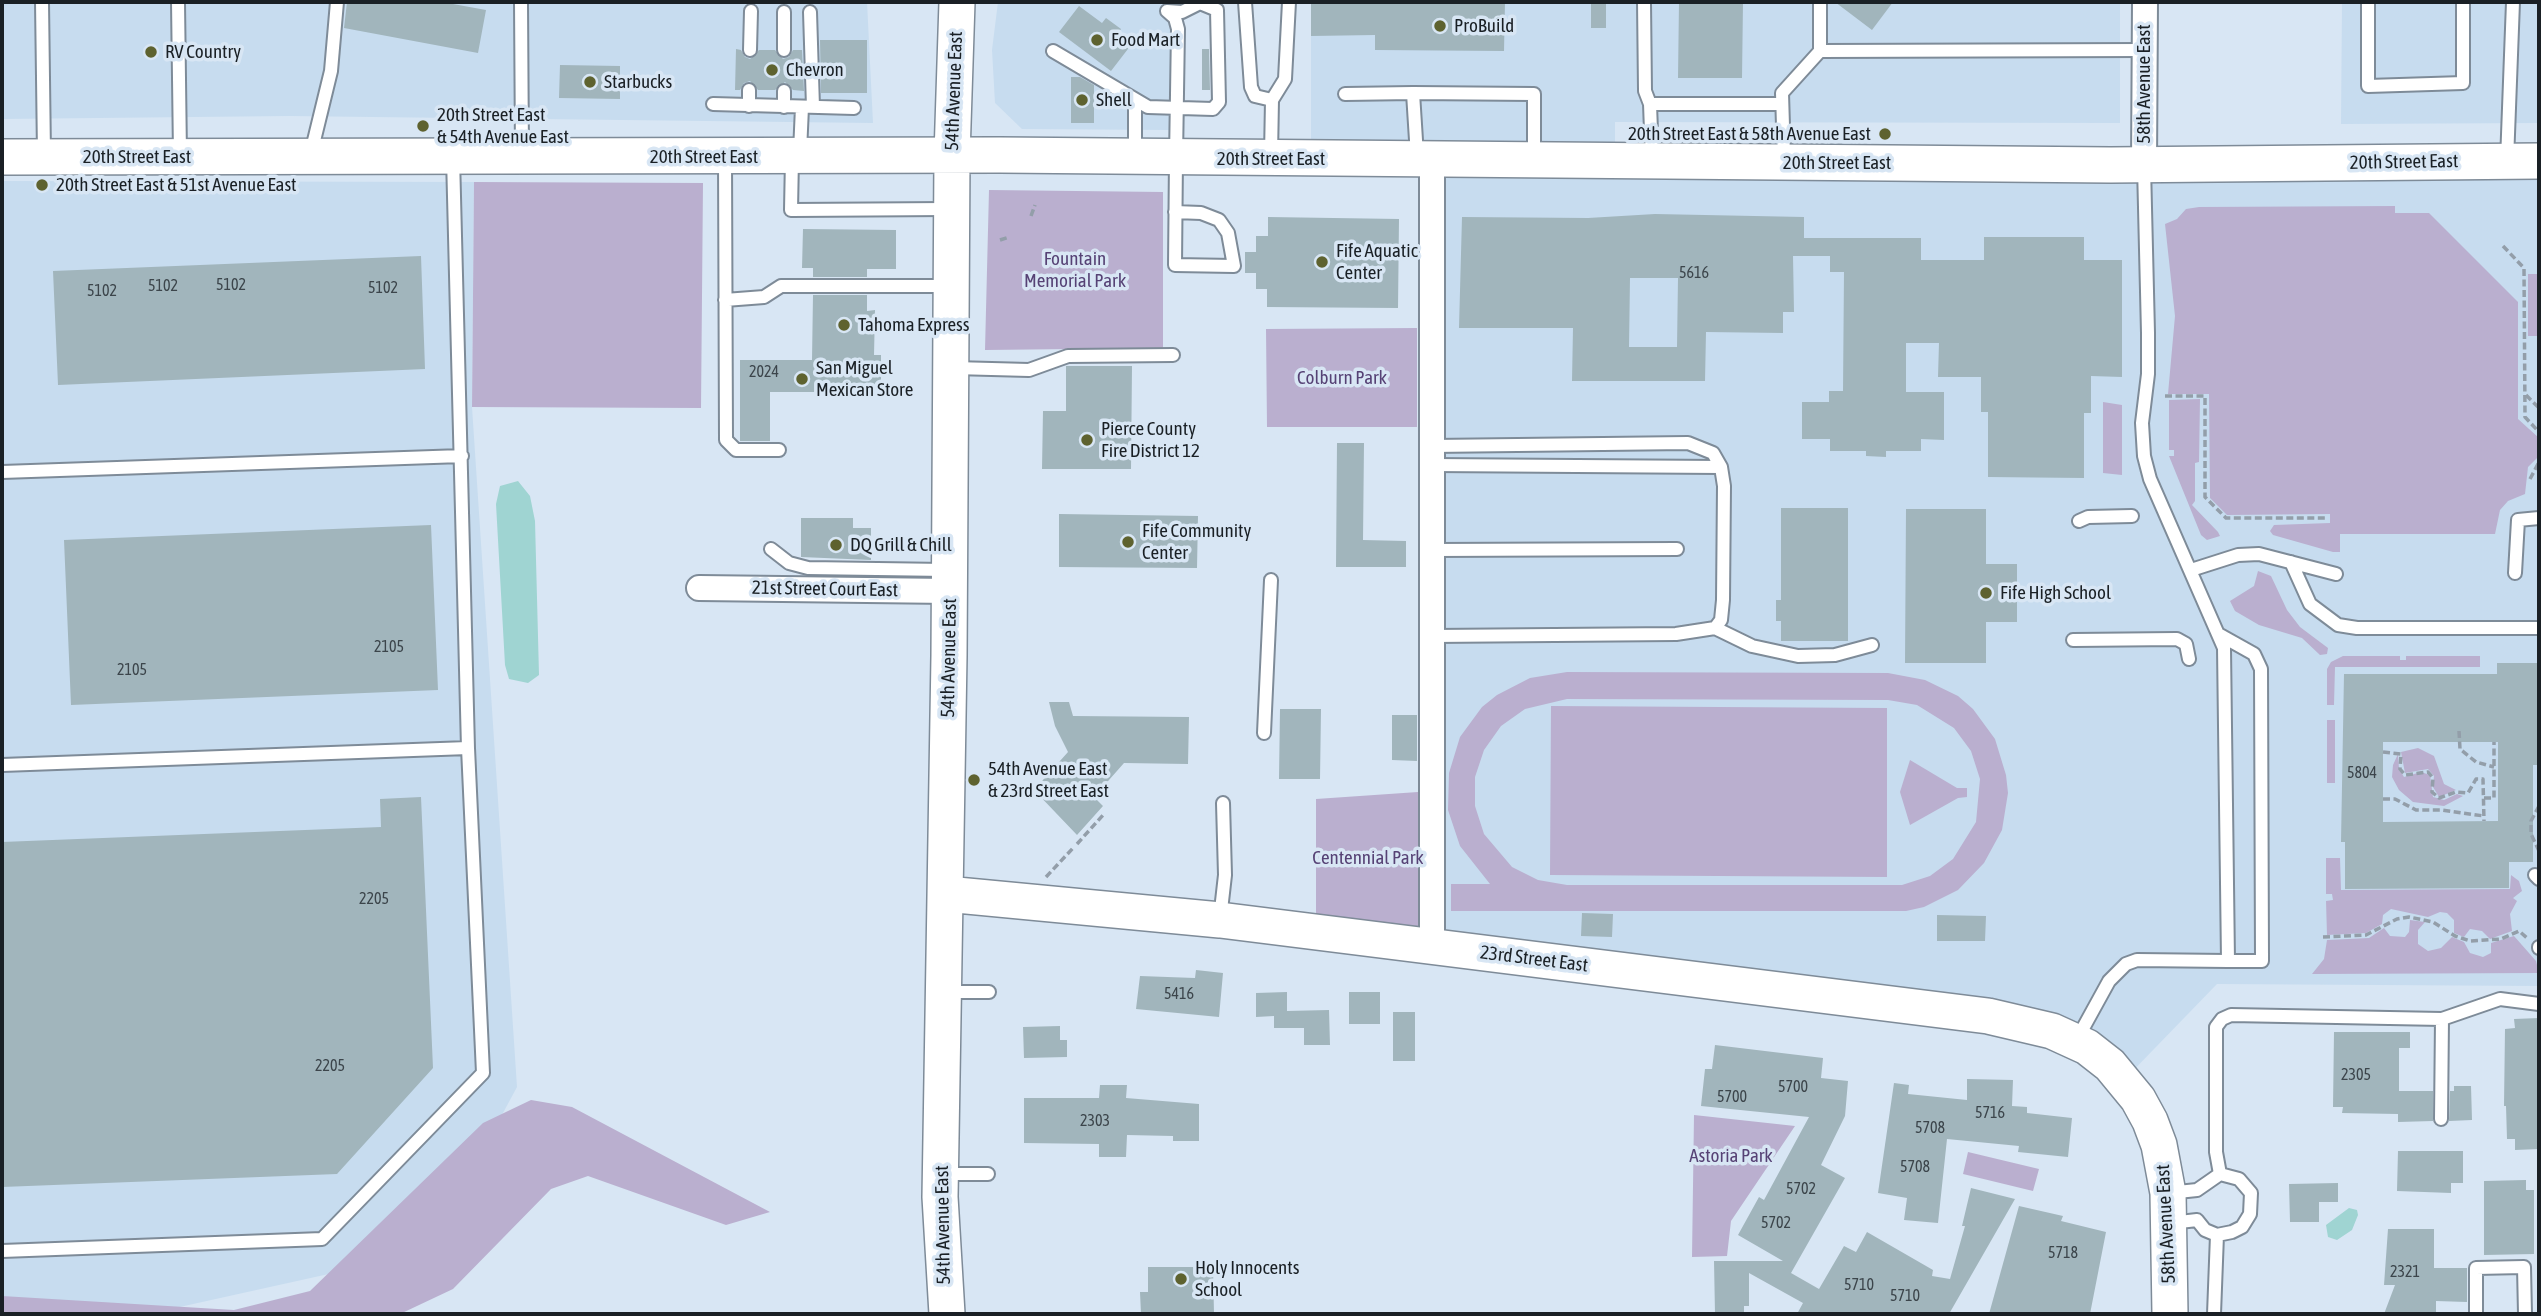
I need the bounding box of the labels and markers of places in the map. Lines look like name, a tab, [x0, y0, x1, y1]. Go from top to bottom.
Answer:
place label: ProBuild	[1454, 15, 1514, 37]
marker: ProBuild	[1432, 18, 1448, 34]
place label: Food Mart	[1111, 29, 1180, 51]
marker: Food Mart	[1089, 32, 1105, 48]
place label: RV Country	[165, 41, 241, 63]
marker: RV Country	[143, 44, 159, 60]
place label: Chevron	[786, 59, 844, 81]
marker: Chevron	[764, 62, 780, 78]
place label: Starbucks	[604, 71, 672, 93]
marker: Starbucks	[582, 74, 598, 90]
place label: Shell	[1096, 89, 1132, 111]
marker: Shell	[1074, 92, 1090, 108]
place label: 20th Street East & 54th Avenue East	[437, 104, 569, 148]
marker: 20th Street East & 54th Avenue East	[415, 118, 431, 134]
place label: 20th Street East & 58th Avenue East	[1628, 123, 1871, 145]
marker: 20th Street East & 58th Avenue East	[1877, 126, 1893, 142]
place label: 20th Street East & 51st Avenue East	[56, 174, 297, 196]
marker: 20th Street East & 51st Avenue East	[34, 177, 50, 193]
place label: Fife Aquatic Center	[1336, 240, 1418, 284]
marker: Fife Aquatic Center	[1314, 254, 1330, 270]
place label: Tahoma Express	[858, 314, 970, 336]
marker: Tahoma Express	[836, 317, 852, 333]
place label: San Miguel Mexican Store	[816, 357, 913, 401]
marker: San Miguel Mexican Store	[794, 371, 810, 387]
place label: Pierce County Fire District 12	[1101, 418, 1200, 462]
marker: Pierce County Fire District 12	[1079, 432, 1095, 448]
place label: Fife Community Center	[1142, 520, 1251, 564]
place label: DQ Grill & Chill	[850, 534, 952, 556]
marker: Fife Community Center	[1120, 534, 1136, 550]
marker: DQ Grill & Chill	[828, 537, 844, 553]
place label: Fife High School	[2000, 582, 2111, 604]
marker: Fife High School	[1978, 585, 1994, 601]
place label: 54th Avenue East & 23rd Street East	[988, 758, 1109, 802]
marker: 54th Avenue East & 23rd Street East	[966, 772, 982, 788]
place label: Holy Innocents School	[1195, 1257, 1299, 1301]
marker: Holy Innocents School	[1173, 1271, 1189, 1287]

